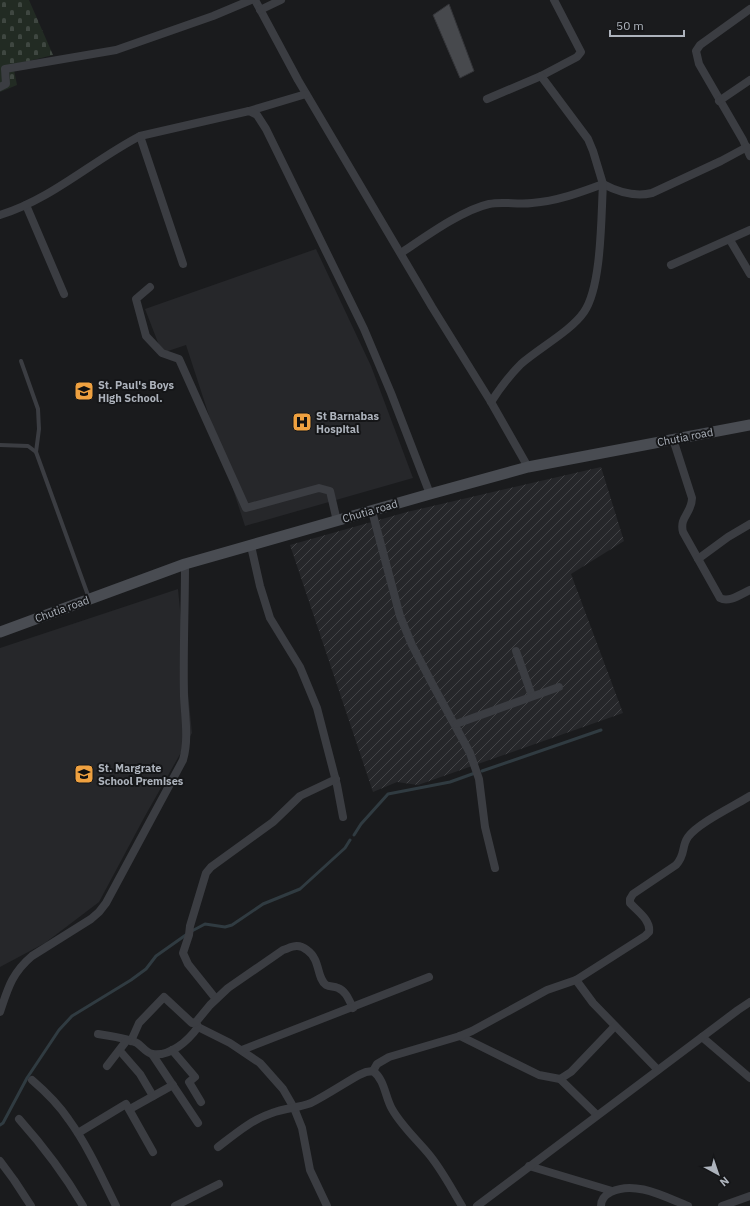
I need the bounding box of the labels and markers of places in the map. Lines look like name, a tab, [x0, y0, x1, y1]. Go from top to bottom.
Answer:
place label: St. Paul's Boys High School.	[98, 378, 175, 405]
school or university icon: St. Paul's Boys High School.	[73, 380, 95, 402]
place label: St Barnabas Hospital	[316, 409, 379, 436]
hospital icon: St Barnabas Hospital	[291, 411, 313, 433]
place label: St. Margrate School Premises	[98, 761, 184, 788]
school or university icon: St. Margrate School Premises	[73, 763, 95, 785]

